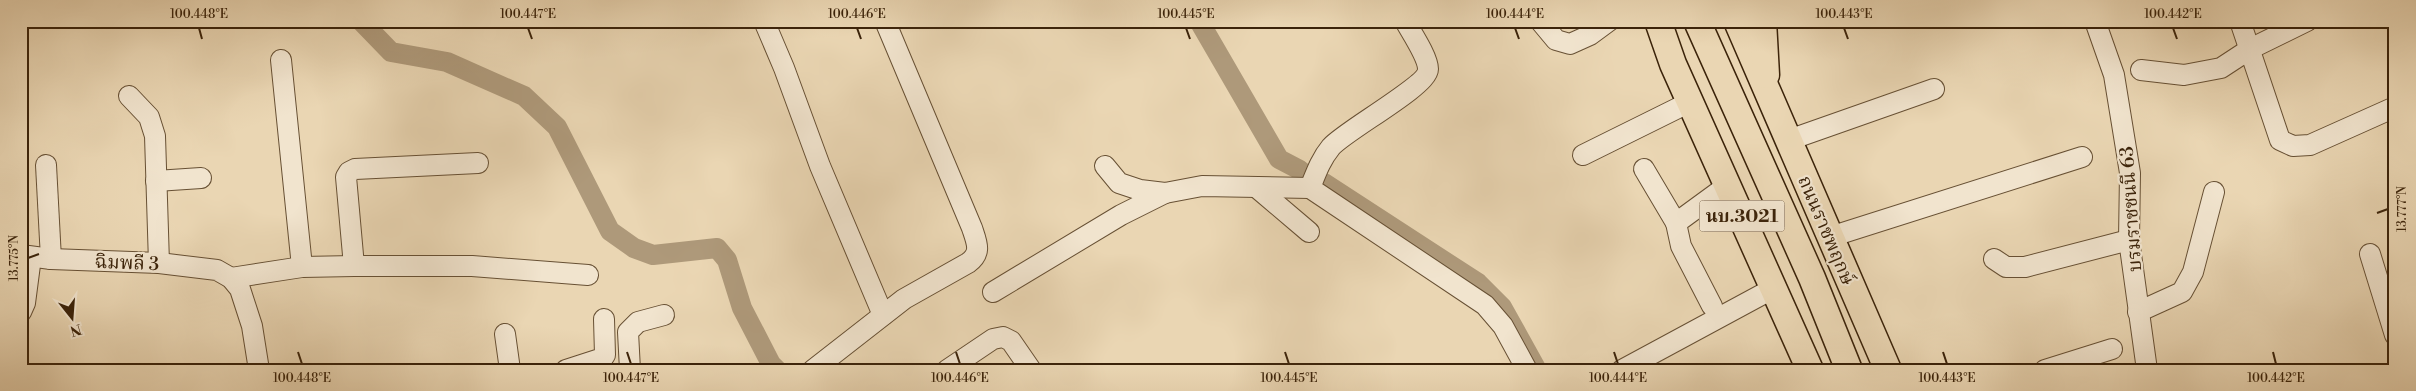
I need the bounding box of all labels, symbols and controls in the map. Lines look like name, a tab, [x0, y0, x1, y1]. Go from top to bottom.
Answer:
text: 100.448°E	[170, 7, 228, 22]
text: 100.447°E	[500, 7, 556, 22]
text: 100.446°E	[828, 7, 886, 22]
text: 100.445°E	[1157, 7, 1215, 22]
text: 100.444°E	[1486, 7, 1544, 22]
text: 100.443°E	[1815, 7, 1873, 22]
text: 100.442°E	[2144, 7, 2202, 22]
street label: บรมราชชนนี 63	[2115, 145, 2147, 272]
street label: ถนนราชพฤกษ์	[1792, 172, 1860, 289]
text: 13.777°N	[2395, 186, 2410, 232]
road number: นบ.3021	[1700, 200, 1784, 232]
text: 13.775°N	[7, 235, 22, 281]
street label: ฉิมพลี 3	[94, 250, 160, 276]
north arrow	[48, 294, 98, 344]
text: N	[68, 319, 83, 340]
text: 100.448°E	[273, 371, 331, 386]
text: 100.447°E	[603, 371, 659, 386]
text: 100.446°E	[931, 371, 989, 386]
text: 100.445°E	[1260, 371, 1318, 386]
text: 100.444°E	[1589, 371, 1647, 386]
text: 100.443°E	[1918, 371, 1976, 386]
text: 100.442°E	[2247, 371, 2305, 386]

